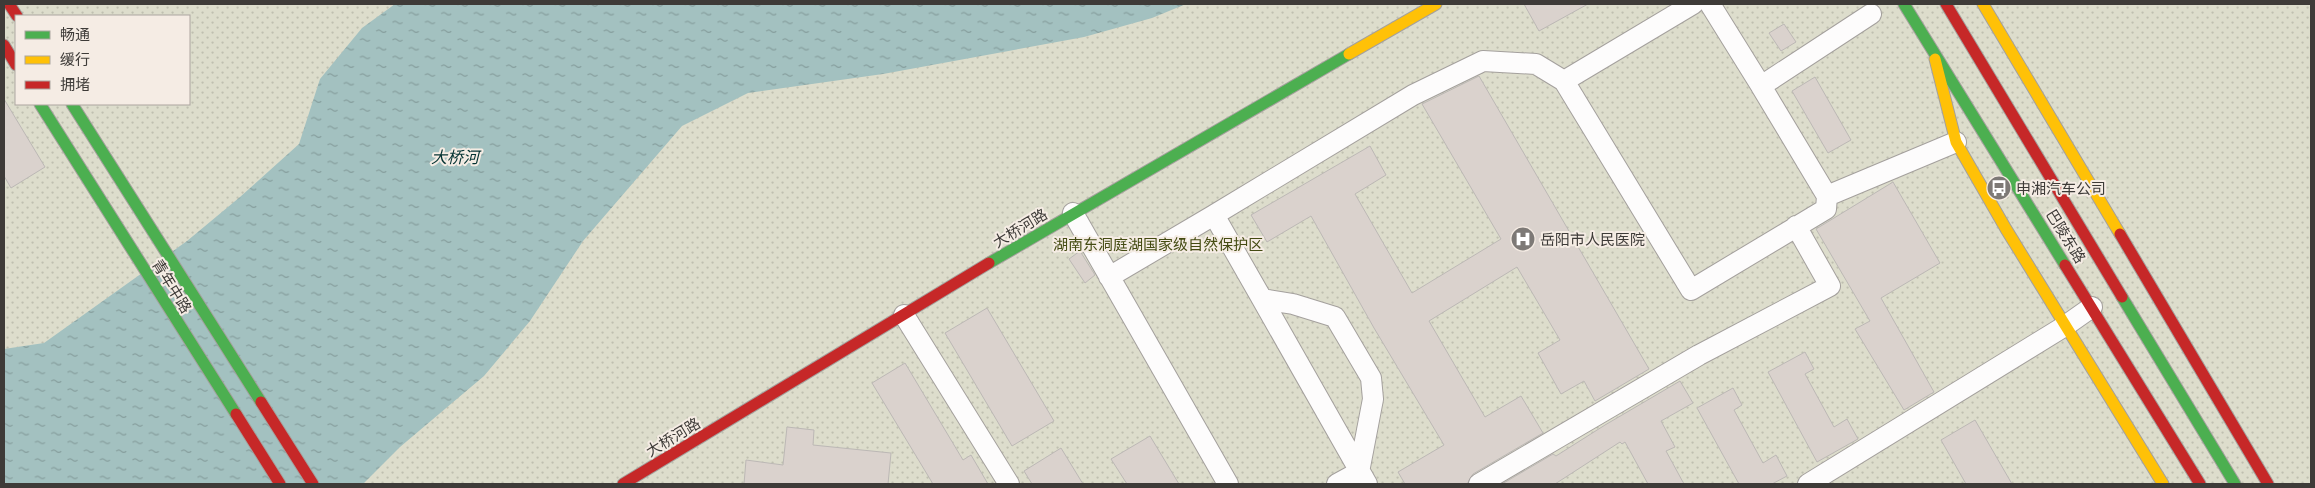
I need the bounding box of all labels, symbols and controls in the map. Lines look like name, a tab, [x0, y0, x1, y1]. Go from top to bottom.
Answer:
legend	[15, 15, 190, 105]
text: 畅通	[60, 25, 90, 44]
text: 缓行	[60, 50, 90, 69]
text: 拥堵	[60, 75, 90, 94]
water label: 大桥河	[431, 147, 482, 168]
bus stop icon: 申湘汽车公司	[1986, 175, 2012, 201]
place label: 申湘汽车公司	[2016, 179, 2106, 198]
street label: 大桥河路	[989, 204, 1051, 252]
street label: 巴陵东路	[2042, 206, 2090, 266]
hospital icon: 岳阳市人民医院	[1510, 226, 1536, 252]
place label: 岳阳市人民医院	[1540, 230, 1645, 249]
park label: 湖南东洞庭湖国家级自然保护区	[1053, 235, 1263, 254]
street label: 青年中路	[148, 256, 196, 316]
street label: 大桥河路	[642, 413, 704, 461]

